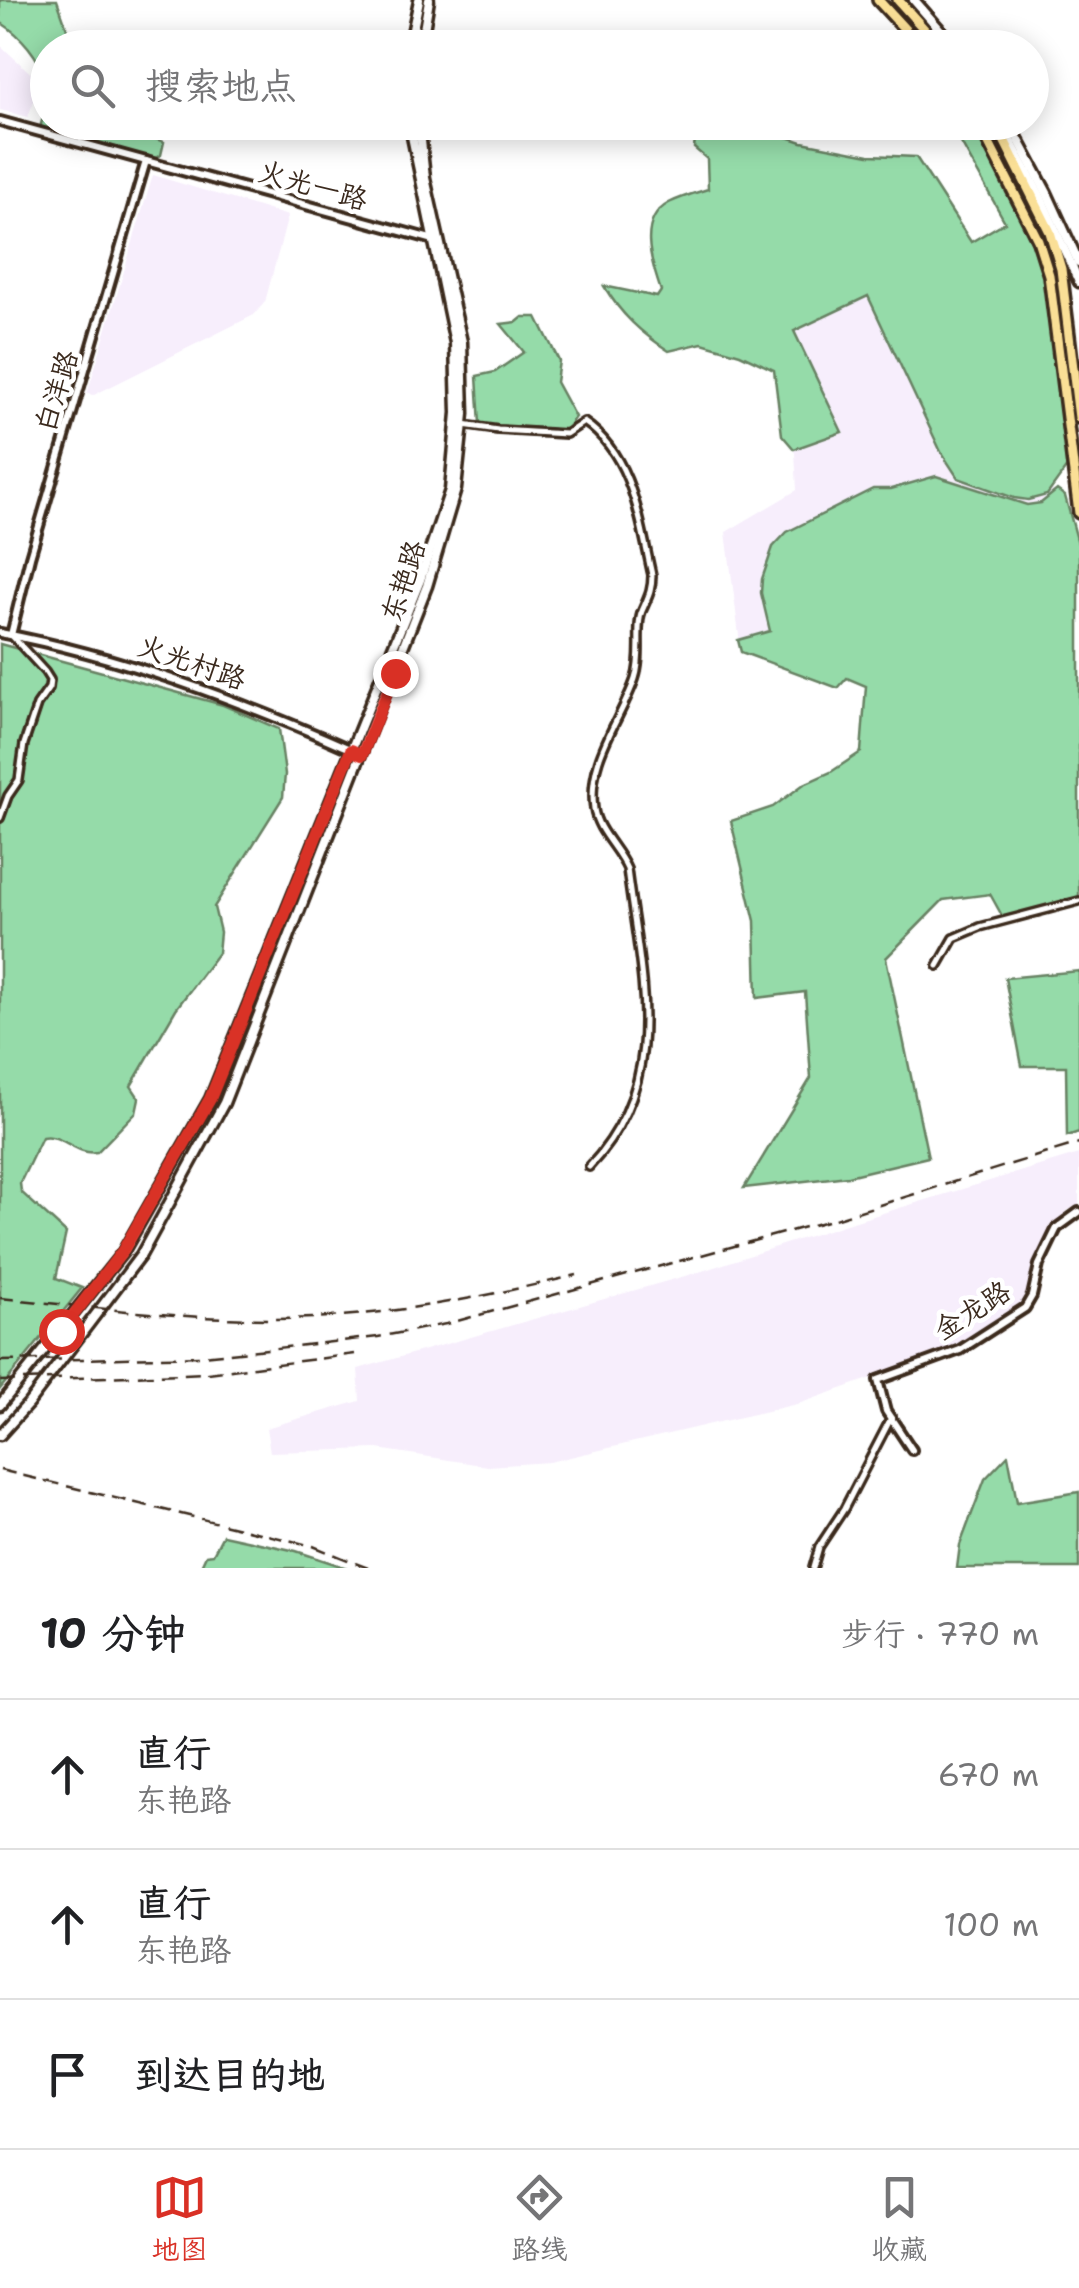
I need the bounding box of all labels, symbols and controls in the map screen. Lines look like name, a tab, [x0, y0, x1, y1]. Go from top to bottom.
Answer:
search box	[30, 30, 1049, 140]
icon: search	[65, 58, 120, 113]
text: 搜索地点	[145, 60, 297, 111]
street label: 火光一路	[254, 151, 372, 219]
street label: 白洋路	[26, 345, 86, 437]
street label: 东艳路	[372, 535, 434, 627]
street label: 火光村路	[133, 626, 251, 698]
route end	[373, 651, 419, 697]
street label: 金龙路	[926, 1272, 1018, 1348]
route start	[39, 1309, 85, 1355]
text: 10 分钟	[40, 1605, 186, 1661]
text: 步行 · 770 m	[841, 1612, 1039, 1655]
text: 直行	[135, 1727, 211, 1778]
icon: ahead	[40, 1747, 95, 1802]
text: 670 m	[938, 1753, 1039, 1796]
text: 东艳路	[135, 1778, 231, 1821]
text: 直行	[135, 1877, 211, 1928]
icon: ahead	[40, 1897, 95, 1952]
text: 100 m	[943, 1903, 1039, 1946]
text: 东艳路	[135, 1928, 231, 1971]
icon: arrive	[40, 2047, 95, 2102]
text: 到达目的地	[135, 2049, 325, 2100]
tab: 地图	[152, 2170, 208, 2268]
tab: 路线	[511, 2170, 567, 2268]
tab: 收藏	[871, 2170, 927, 2268]

